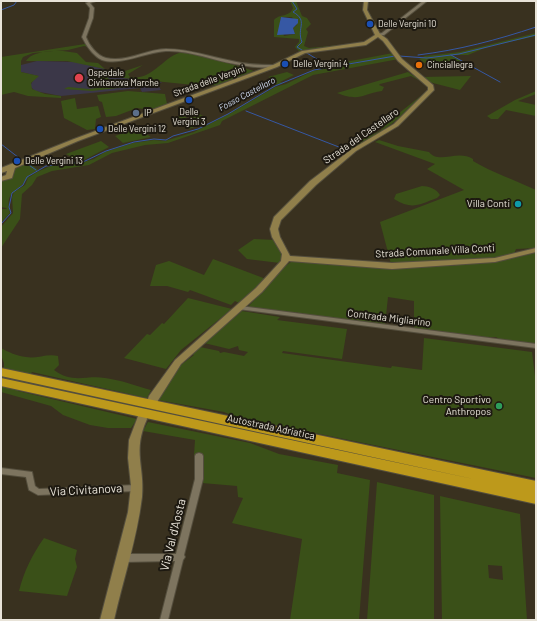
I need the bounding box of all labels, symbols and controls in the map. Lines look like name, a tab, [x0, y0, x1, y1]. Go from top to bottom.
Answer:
marker: Delle Vergini 10	[365, 19, 375, 29]
place label: Delle Vergini 10	[378, 19, 436, 29]
marker: Delle Vergini 4	[280, 59, 290, 69]
place label: Delle Vergini 4	[293, 59, 348, 69]
marker: Cinciallegra	[414, 60, 424, 70]
place label: Cinciallegra	[427, 60, 473, 70]
street label: Strada delle Vergini	[172, 63, 246, 99]
place label: Ospedale Civitanova Marche	[88, 68, 159, 89]
marker: Ospedale Civitanova Marche	[73, 72, 85, 84]
water label: Fosso Castellaro	[217, 75, 277, 113]
marker: Delle Vergini 3	[184, 95, 194, 105]
street label: Strada del Castellaro	[321, 105, 401, 167]
place label: Delle Vergini 3	[172, 107, 206, 128]
marker: IP	[131, 108, 141, 118]
place label: IP	[144, 108, 152, 118]
marker: Delle Vergini 12	[95, 124, 105, 134]
place label: Delle Vergini 12	[108, 124, 166, 134]
marker: Delle Vergini 13	[12, 156, 22, 166]
place label: Delle Vergini 13	[25, 156, 83, 166]
place label: Villa Conti	[467, 198, 510, 210]
marker: Villa Conti	[513, 199, 523, 209]
street label: Strada Comunale Villa Conti	[375, 242, 495, 260]
street label: Contrada Migliarino	[347, 307, 431, 329]
place label: Centro Sportivo Anthropos	[423, 394, 491, 418]
marker: Centro Sportivo Anthropos	[494, 401, 504, 411]
street label: Autostrada Adriatica	[226, 412, 316, 442]
street label: Via Civitanova	[49, 481, 123, 499]
street label: Via Val d'Aosta	[157, 497, 189, 573]

